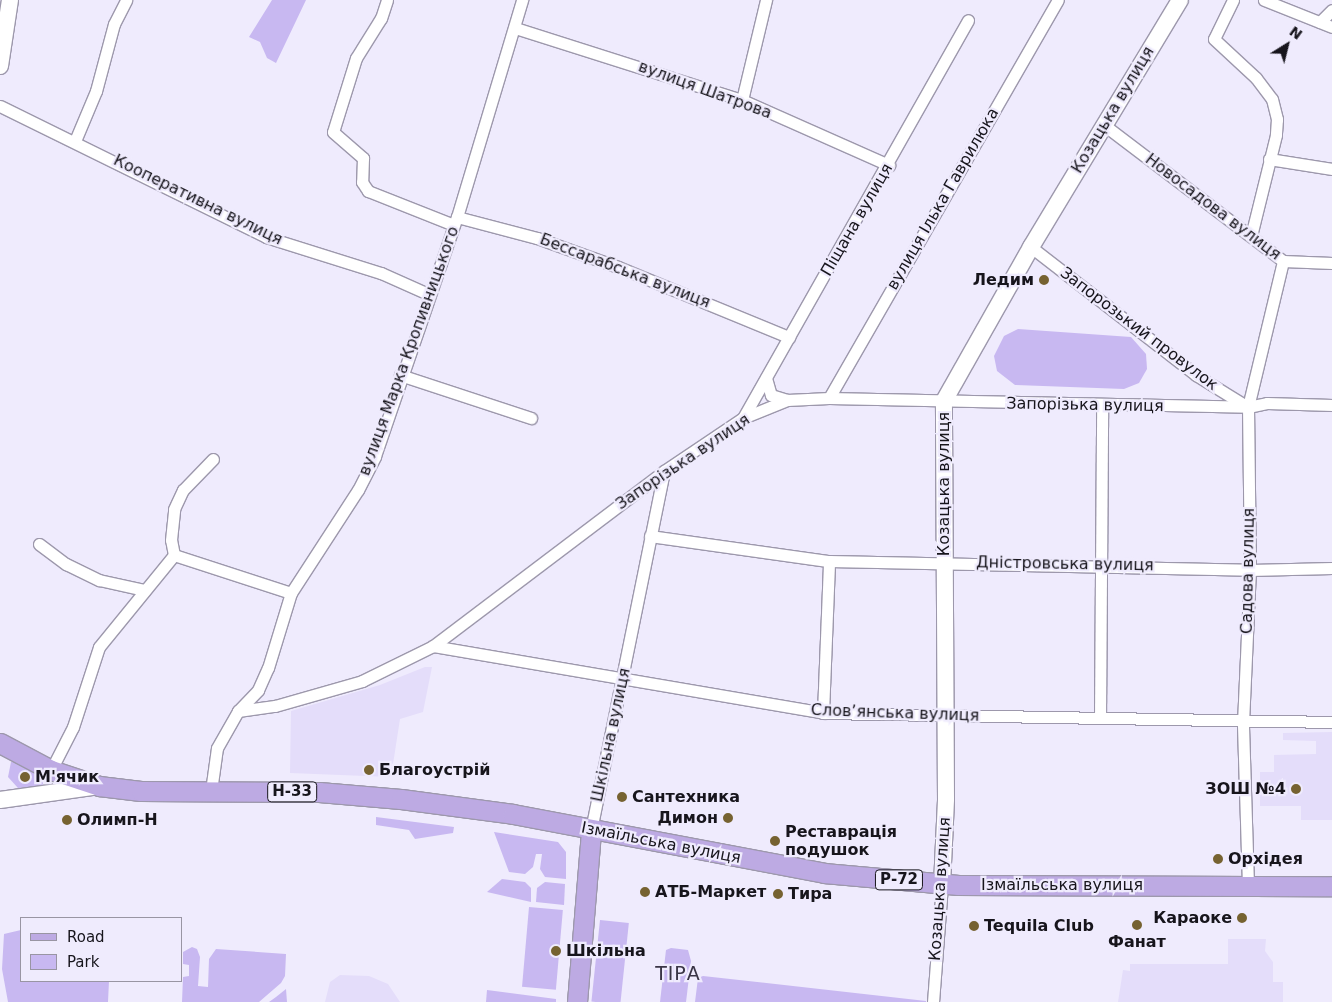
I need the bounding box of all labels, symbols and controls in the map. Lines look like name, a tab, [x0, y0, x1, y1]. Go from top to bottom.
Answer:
north arrow	[1262, 20, 1312, 70]
text: N	[1286, 23, 1305, 43]
street label: Козацька вулиця	[1068, 43, 1158, 177]
street label: вулиця Шатрова	[636, 57, 774, 123]
street label: вулиця Ілька Гаврилюка	[883, 105, 1003, 293]
street label: Новосадова вулиця	[1141, 150, 1285, 264]
street label: Кооперативна вулиця	[110, 151, 286, 249]
street label: Піщана вулиця	[817, 160, 897, 280]
street label: вулиця Марка Кропивницького	[355, 224, 463, 478]
street label: Бессарабська вулиця	[537, 230, 713, 312]
street label: Запорозький провулок	[1056, 263, 1222, 395]
place label: Ледим	[973, 270, 1034, 290]
marker: Ледим	[1038, 274, 1050, 286]
street label: Запорізька вулиця	[1006, 394, 1164, 416]
street label: Запорізька вулиця	[612, 410, 754, 514]
street label: Козацька вулиця	[934, 412, 954, 556]
street label: Садова вулиця	[1237, 508, 1259, 634]
street label: Дністровська вулиця	[976, 553, 1154, 575]
street label: Шкільна вулиця	[587, 666, 635, 804]
street label: Словʼянська вулиця	[810, 700, 980, 726]
place label: Благоустрій	[379, 760, 490, 780]
marker: Благоустрій	[363, 764, 375, 776]
place label: М'ячик	[35, 767, 99, 787]
marker: М'ячик	[19, 771, 31, 783]
place label: ЗОШ №4	[1205, 779, 1286, 799]
road number: Н-33	[267, 780, 317, 804]
marker: ЗОШ №4	[1290, 783, 1302, 795]
place label: Сантехника	[632, 787, 740, 807]
marker: Сантехника	[616, 791, 628, 803]
place label: Димон	[657, 808, 718, 828]
place label: Олимп-Н	[77, 810, 158, 830]
marker: Димон	[722, 812, 734, 824]
marker: Олимп-Н	[61, 814, 73, 826]
street label: Козацька вулиця	[925, 816, 955, 962]
street label: Ізмаїльська вулиця	[580, 818, 742, 868]
place label: Реставрація подушок	[785, 822, 897, 860]
marker: Реставрація подушок	[769, 835, 781, 847]
place label: Орхідея	[1228, 849, 1303, 869]
marker: Орхідея	[1212, 853, 1224, 865]
road number: Р-72	[874, 868, 924, 892]
street label: Ізмаїльська вулиця	[981, 875, 1143, 895]
place label: АТБ-Маркет	[655, 882, 766, 902]
place label: Тира	[788, 884, 832, 904]
marker: АТБ-Маркет	[639, 886, 651, 898]
marker: Тира	[772, 888, 784, 900]
place label: Караоке	[1153, 908, 1232, 928]
marker: Караоке	[1236, 912, 1248, 924]
place label: Tequila Club	[984, 916, 1094, 936]
legend	[20, 917, 182, 982]
marker: Фанат	[1131, 919, 1143, 931]
marker: Tequila Club	[968, 920, 980, 932]
text: Road	[67, 928, 105, 946]
place label: Фанат	[1108, 932, 1166, 952]
place label: Шкільна	[566, 941, 646, 961]
marker: Шкільна	[550, 945, 562, 957]
text: Park	[67, 953, 99, 971]
district label: ТІРА	[655, 963, 701, 985]

